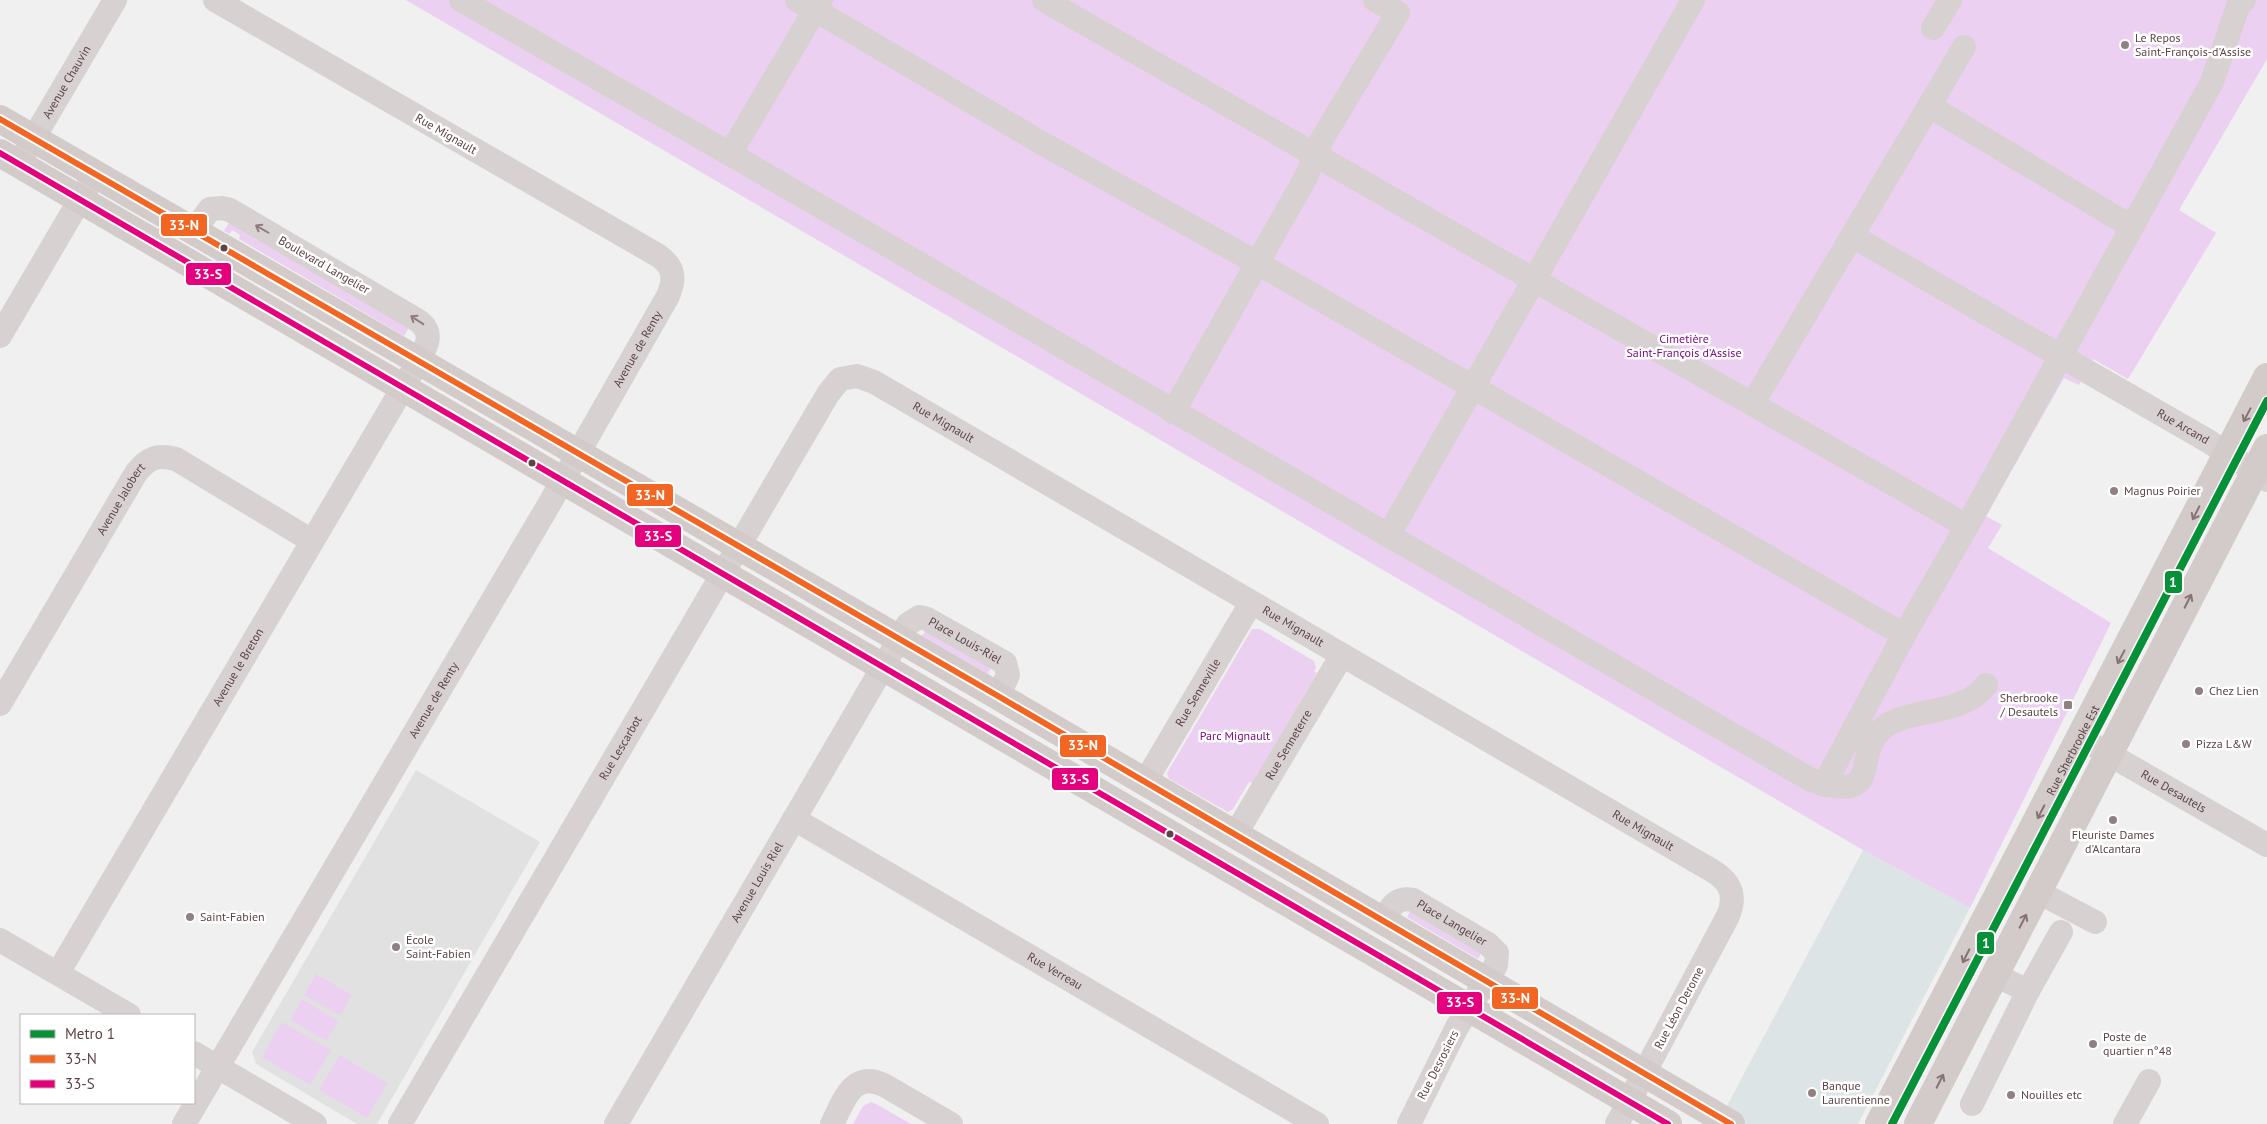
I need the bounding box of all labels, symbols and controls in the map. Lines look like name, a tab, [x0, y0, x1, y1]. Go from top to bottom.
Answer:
place label: Le Repos Saint-François-d'Assise	[2135, 30, 2251, 59]
marker: Le Repos Saint-François-d'Assise	[2119, 39, 2131, 51]
street label: Avenue Chauvin	[39, 43, 94, 121]
street label: Rue Mignault	[413, 110, 480, 157]
line badge: 33-N	[160, 213, 208, 237]
text: 33-N	[169, 216, 199, 234]
one-way arrow	[254, 224, 269, 234]
street label: Boulevard Langelier	[276, 232, 372, 297]
unlabelled marker	[219, 243, 229, 253]
line badge: 33-S	[185, 262, 232, 286]
text: 33-S	[194, 265, 222, 283]
street label: Avenue de Renty	[610, 308, 665, 390]
one-way arrow	[410, 315, 424, 326]
park label: Cimetière Saint-François d'Assise	[1626, 331, 1742, 360]
street label: Rue Mignault	[910, 398, 977, 446]
street label: Rue Arcand	[2154, 405, 2212, 447]
one-way arrow	[2242, 408, 2252, 423]
unlabelled marker	[527, 458, 537, 468]
street label: Avenue Jalobert	[93, 459, 148, 537]
line badge: 33-N	[626, 483, 674, 507]
place label: Magnus Poirier	[2124, 483, 2201, 498]
marker: Magnus Poirier	[2108, 485, 2120, 497]
text: 33-N	[635, 486, 665, 504]
one-way arrow	[2191, 505, 2201, 520]
line badge: 33-S	[634, 524, 682, 548]
text: 33-S	[644, 527, 672, 545]
line badge: 1	[2164, 570, 2183, 594]
text: 1	[2169, 573, 2177, 591]
one-way arrow	[2183, 594, 2193, 609]
street label: Rue Mignault	[1260, 602, 1327, 650]
street label: Place Louis-Riel	[926, 613, 1005, 667]
street label: Avenue le Breton	[209, 625, 267, 709]
one-way arrow	[2116, 649, 2125, 664]
street label: Rue Senneville	[1172, 656, 1223, 729]
street label: Avenue de Renty	[405, 659, 462, 740]
place label: Chez Lien	[2209, 683, 2259, 698]
marker: Chez Lien	[2193, 685, 2205, 697]
place label: Sherbrooke / Desautels	[2000, 690, 2058, 719]
marker: Sherbrooke / Desautels	[2062, 699, 2074, 711]
street label: Rue Sherbrooke Est	[2043, 702, 2102, 798]
street label: Rue Senneterre	[1262, 707, 1315, 782]
street label: Rue Lescarbot	[595, 713, 645, 782]
park label: Parc Mignault	[1200, 728, 1270, 743]
line badge: 33-N	[1059, 734, 1107, 758]
text: 33-N	[1068, 736, 1098, 754]
place label: Pizza L&W	[2196, 736, 2252, 751]
marker: Pizza L&W	[2180, 738, 2192, 750]
street label: Rue Desautels	[2138, 766, 2209, 816]
line badge: 33-S	[1051, 767, 1099, 791]
text: 33-S	[1061, 770, 1089, 788]
one-way arrow	[2036, 804, 2045, 819]
street label: Rue Mignault	[1610, 806, 1677, 854]
marker: Fleuriste Dames d'Alcantara	[2107, 814, 2119, 826]
place label: Fleuriste Dames d'Alcantara	[2072, 827, 2154, 856]
unlabelled marker	[1165, 829, 1175, 839]
street label: Avenue Louis Riel	[727, 839, 786, 925]
street label: Place Langelier	[1414, 896, 1490, 949]
place label: Saint-Fabien	[200, 909, 265, 924]
marker: Saint-Fabien	[184, 911, 196, 923]
one-way arrow	[2019, 914, 2028, 929]
line badge: 1	[1976, 931, 1995, 955]
place label: École Saint-Fabien	[406, 932, 471, 961]
text: 1	[1982, 934, 1990, 952]
marker: École Saint-Fabien	[390, 941, 402, 953]
one-way arrow	[1961, 948, 1970, 963]
street label: Rue Verreau	[1025, 949, 1085, 993]
street label: Rue Léon Derome	[1651, 964, 1706, 1051]
line badge: 33-N	[1491, 986, 1539, 1010]
text: 33-N	[1500, 989, 1530, 1007]
line badge: 33-S	[1436, 991, 1483, 1015]
text: 33-S	[1446, 993, 1474, 1011]
legend	[20, 1014, 195, 1104]
text: Metro 1	[65, 1024, 115, 1043]
street label: Rue Desrosiers	[1414, 1028, 1461, 1102]
place label: Poste de quartier n°48	[2103, 1029, 2172, 1058]
marker: Poste de quartier n°48	[2087, 1038, 2099, 1050]
text: 33-N	[65, 1049, 97, 1068]
one-way arrow	[1935, 1073, 1945, 1088]
text: 33-S	[65, 1074, 95, 1093]
place label: Banque Laurentienne	[1822, 1078, 1890, 1107]
marker: Banque Laurentienne	[1806, 1087, 1818, 1099]
place label: Nouilles etc	[2021, 1087, 2083, 1102]
marker: Nouilles etc	[2005, 1089, 2017, 1101]

